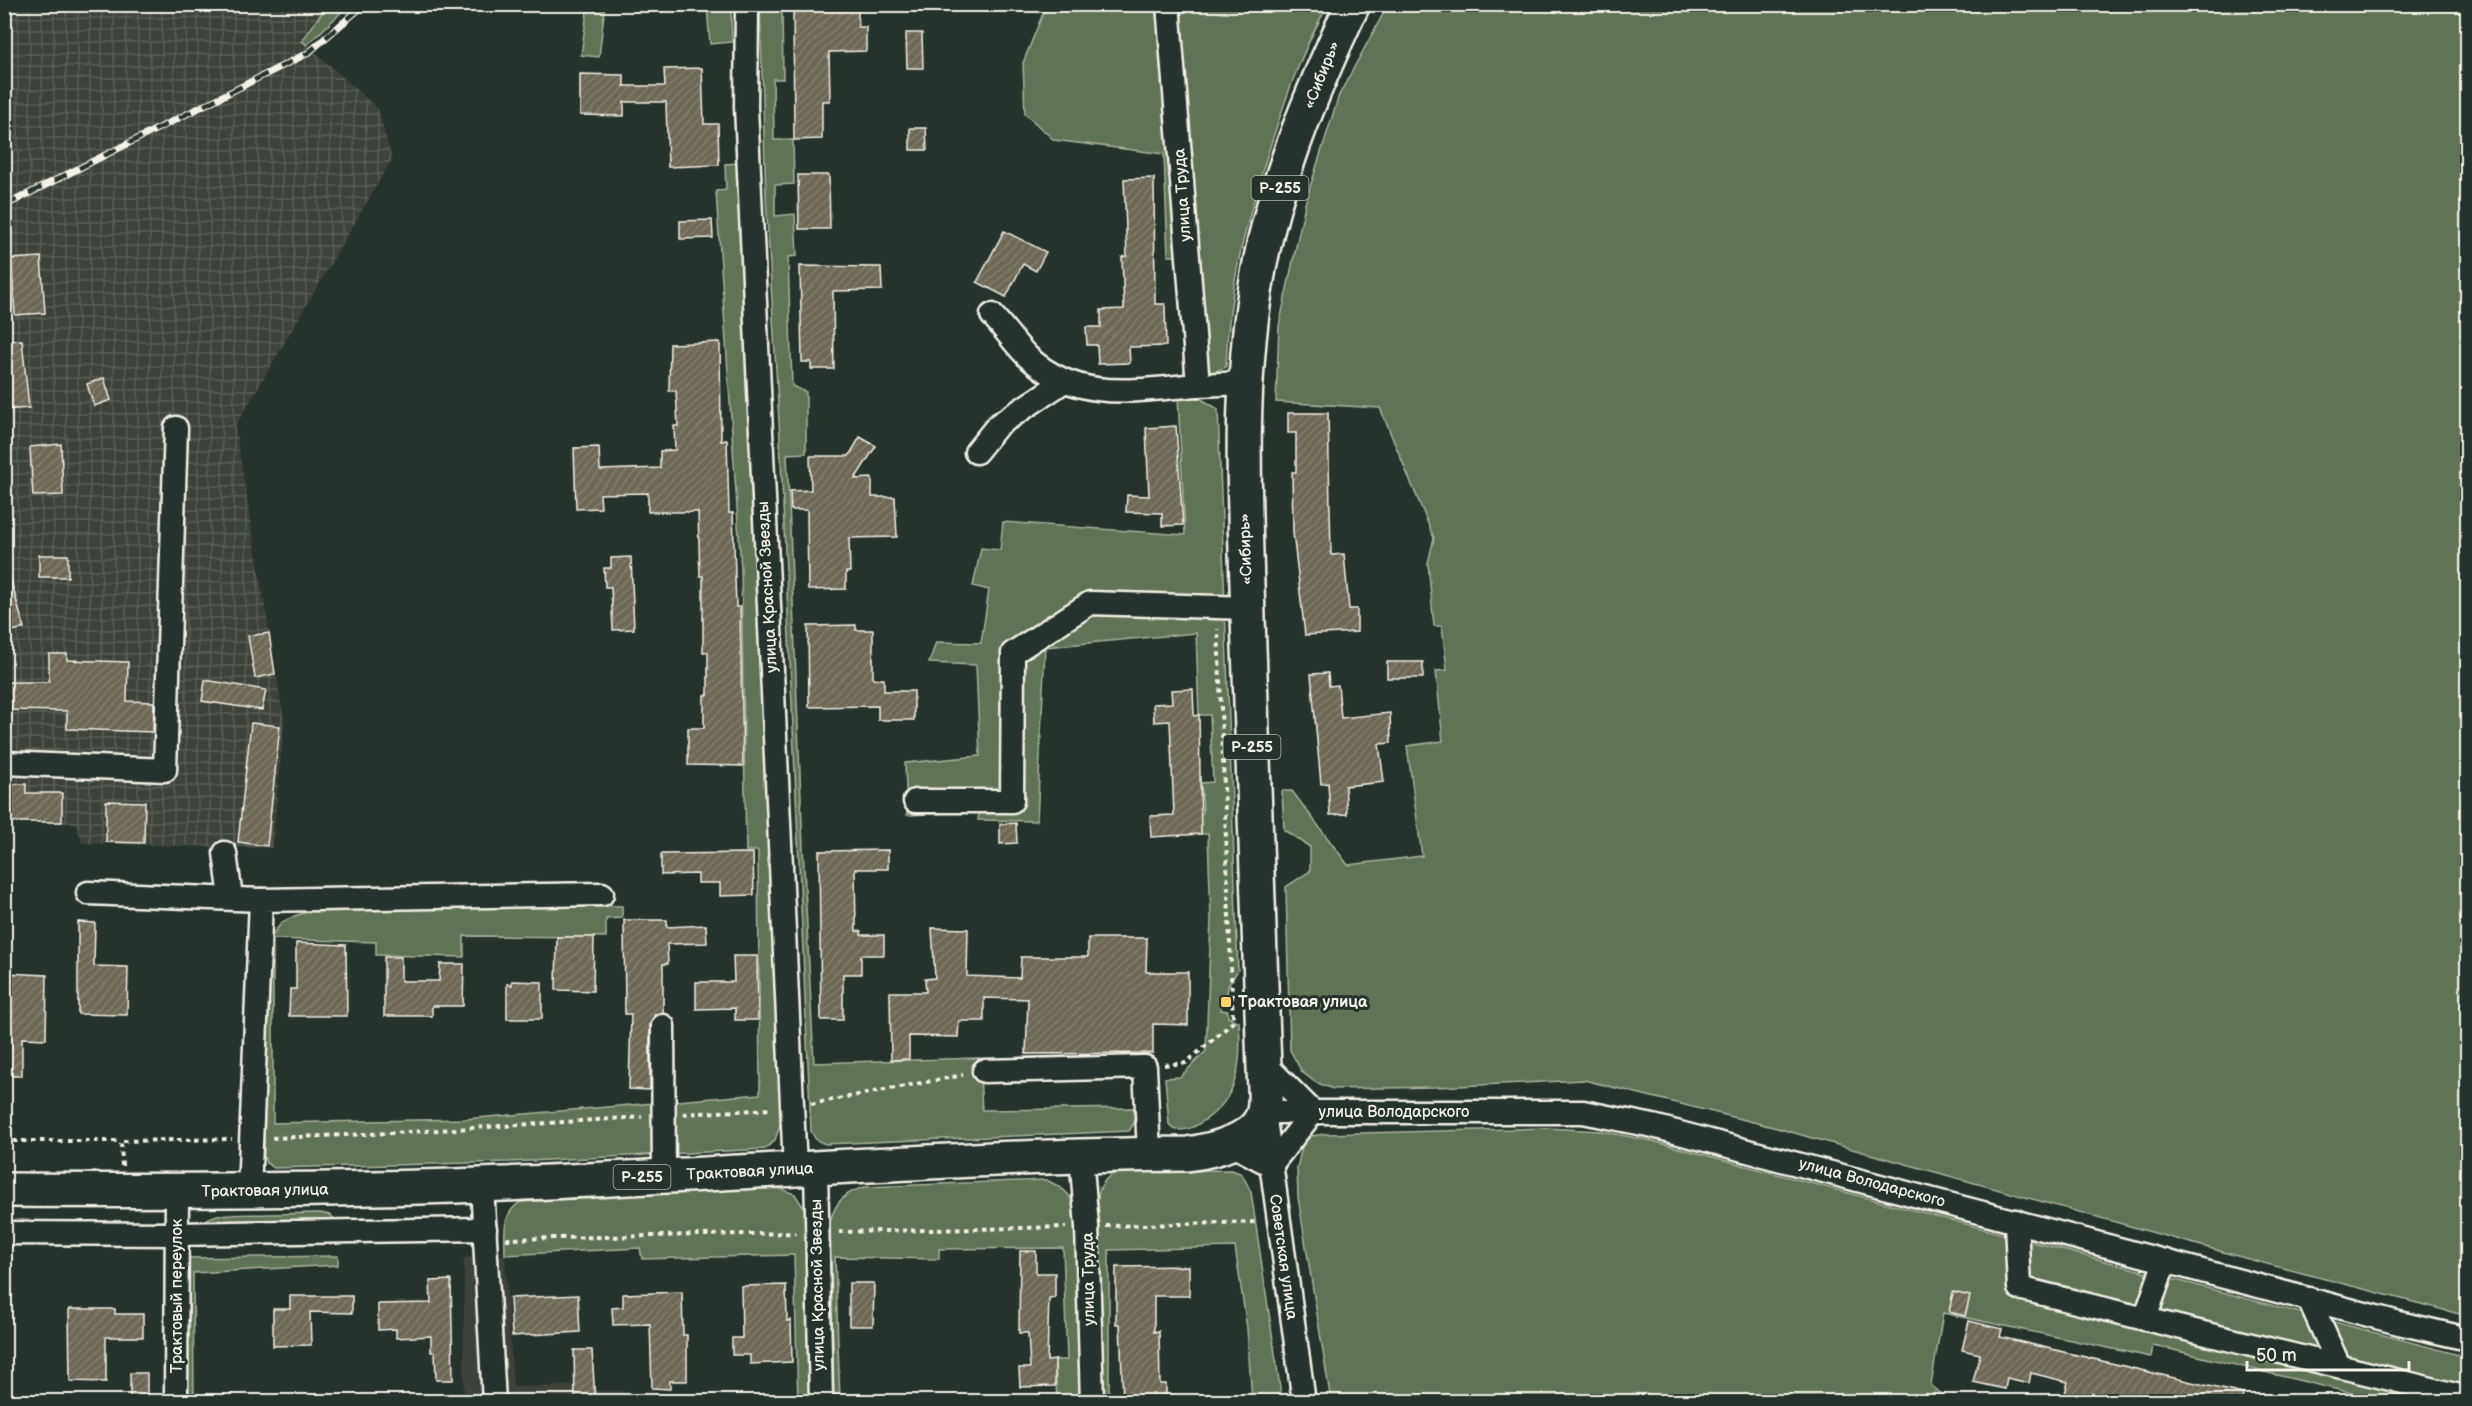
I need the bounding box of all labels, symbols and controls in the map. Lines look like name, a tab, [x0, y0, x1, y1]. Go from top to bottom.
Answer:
street label: «Сибирь»	[1300, 38, 1344, 112]
street label: улица Труда	[1170, 147, 1196, 242]
road number: Р-255	[1252, 176, 1308, 200]
street label: улица Красной Звезды	[754, 501, 782, 673]
street label: «Сибирь»	[1235, 513, 1257, 585]
road number: Р-255	[1224, 735, 1280, 759]
place label: Трактовая улица	[1238, 993, 1368, 1012]
marker: Трактовая улица	[1219, 995, 1233, 1009]
street label: улица Володарского	[1319, 1103, 1469, 1122]
street label: улица Володарского	[1797, 1154, 1947, 1212]
street label: Трактовая улица	[686, 1159, 814, 1185]
road number: Р-255	[614, 1165, 670, 1189]
street label: Трактовая улица	[201, 1180, 329, 1202]
street label: Советская улица	[1265, 1193, 1301, 1322]
street label: улица Красной Звезды	[807, 1199, 829, 1371]
street label: Трактовый переулок	[168, 1218, 187, 1373]
street label: улица Труда	[1079, 1232, 1099, 1326]
scale bar	[2247, 1334, 2409, 1372]
text: 50 m	[2256, 1345, 2297, 1366]

